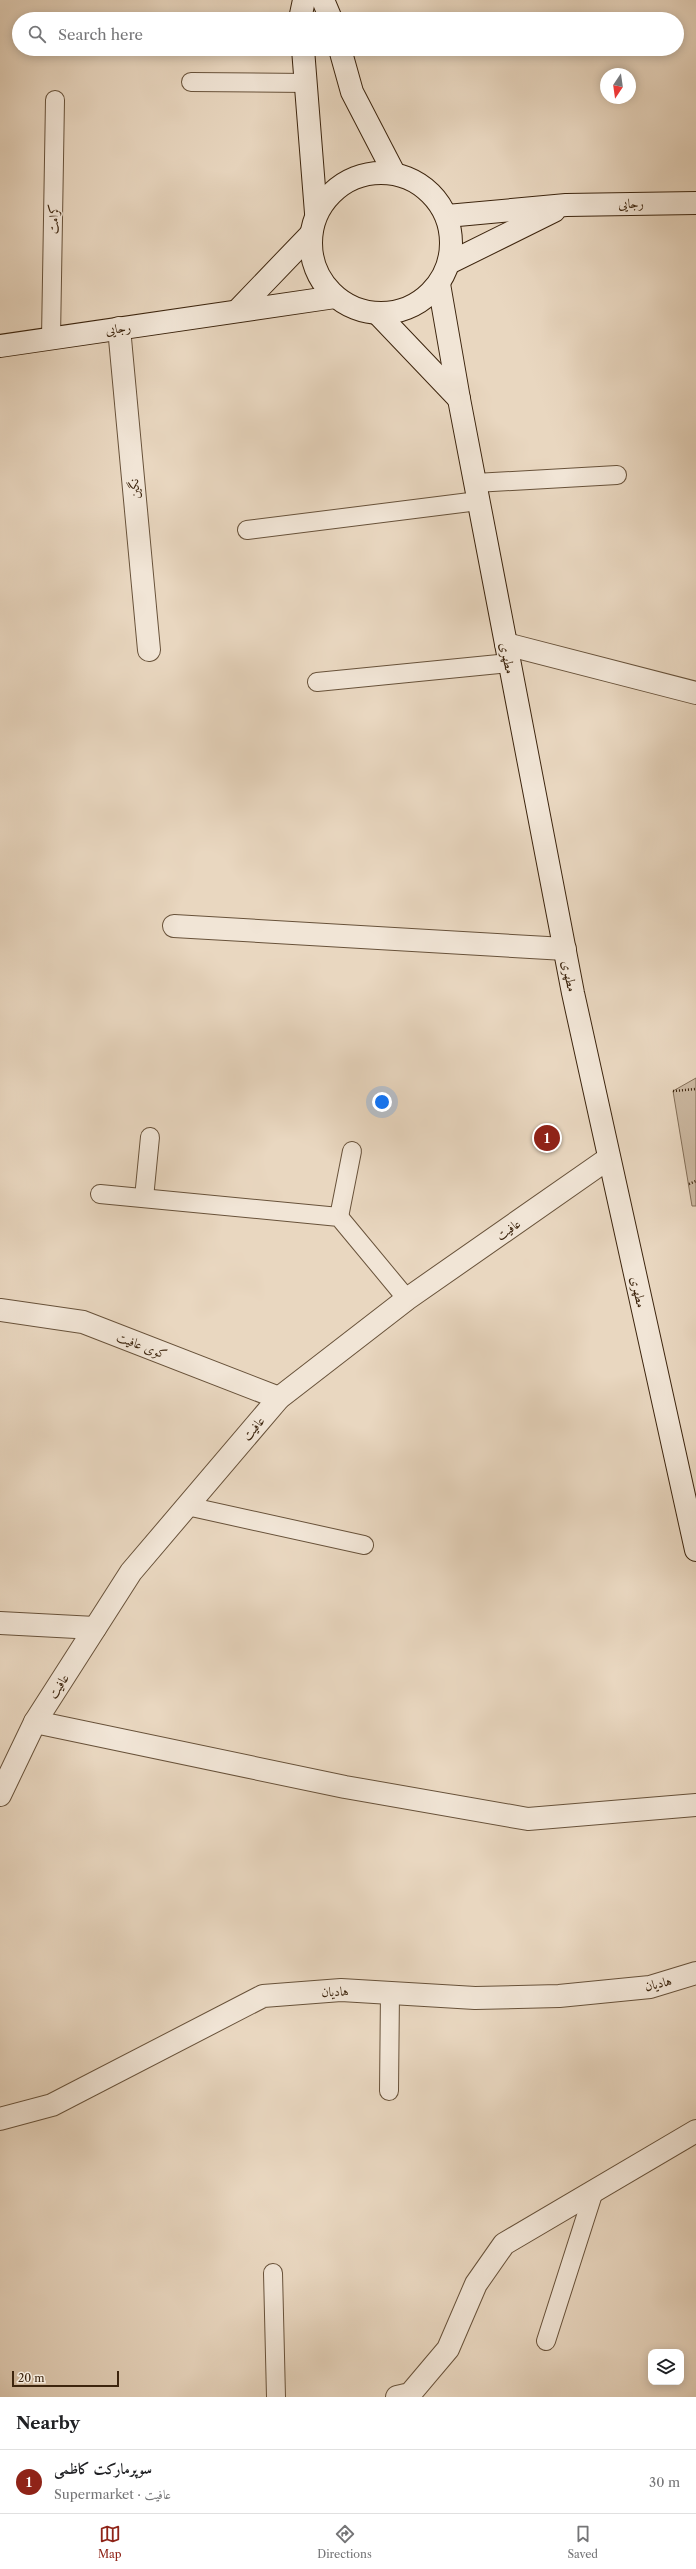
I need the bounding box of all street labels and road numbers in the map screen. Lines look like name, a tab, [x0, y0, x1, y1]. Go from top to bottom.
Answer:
street label: رجایی	[618, 195, 644, 212]
street label: کرامت	[45, 204, 62, 234]
street label: رجایی	[104, 318, 132, 339]
street label: نگین	[125, 478, 143, 500]
street label: مطهری	[496, 641, 519, 675]
street label: مطهری	[558, 959, 581, 993]
street label: عافیت	[493, 1215, 523, 1243]
street label: مطهری	[627, 1275, 650, 1309]
street label: کوی عافیت	[114, 1328, 170, 1363]
street label: عافیت	[238, 1413, 268, 1443]
street label: عافیت	[44, 1671, 72, 1701]
street label: هادیان	[643, 1972, 674, 1995]
street label: هادیان	[321, 1983, 349, 2000]

